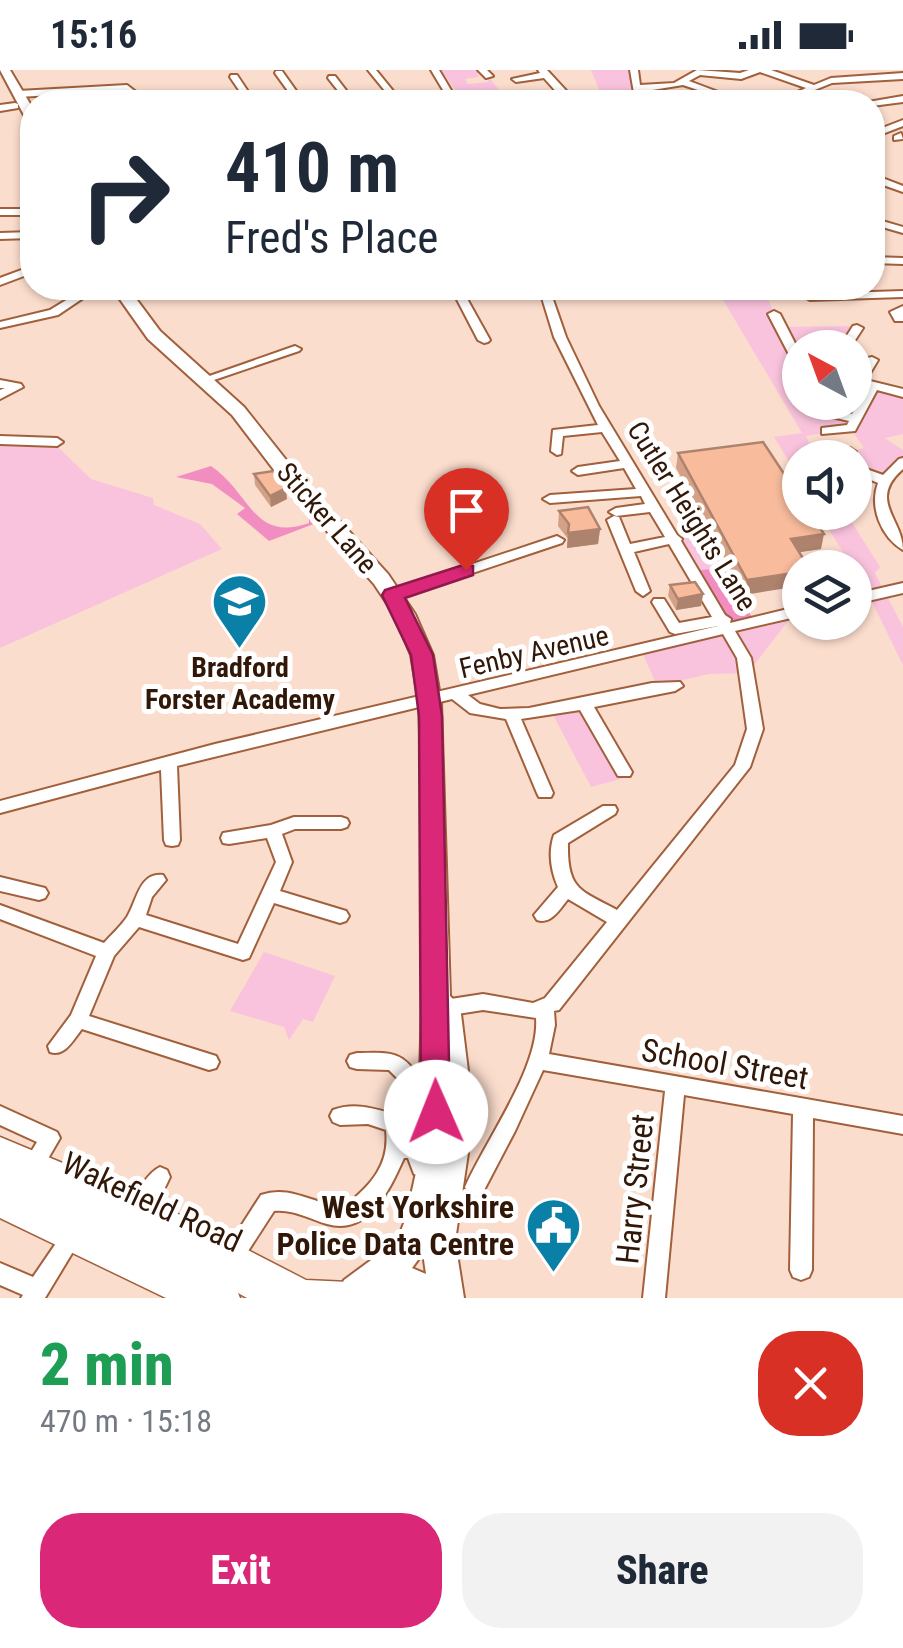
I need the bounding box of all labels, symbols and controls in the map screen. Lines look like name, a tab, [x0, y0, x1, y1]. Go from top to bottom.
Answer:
text: 15:16	[50, 13, 137, 57]
text: 410 m	[225, 127, 399, 209]
icon: right	[60, 130, 190, 260]
text: Fred's Place	[225, 211, 438, 264]
north arrow	[782, 330, 872, 420]
map controls	[782, 330, 872, 640]
street label: Cutler Heights Lane	[620, 415, 764, 617]
button: sound	[782, 440, 872, 530]
street label: Sticker Lane	[270, 456, 384, 580]
pin	[424, 468, 509, 571]
icon: arrive	[439, 483, 494, 538]
button: layers	[782, 550, 872, 640]
school or university icon: Bradford Forster Academy	[210, 571, 270, 650]
street label: Fenby Avenue	[456, 619, 612, 685]
place label: Bradford Forster Academy	[145, 651, 336, 716]
street label: School Street	[639, 1031, 811, 1097]
position arrow	[384, 1060, 488, 1164]
street label: Harry Street	[608, 1112, 662, 1266]
street label: Wakefield Road	[56, 1144, 248, 1260]
place label: West Yorkshire Police Data Centre	[276, 1188, 514, 1263]
public building icon: West Yorkshire Police Data Centre	[523, 1195, 583, 1274]
text: 2 min	[40, 1329, 174, 1400]
button: close	[758, 1331, 863, 1436]
text: 470 m · 15:18	[40, 1402, 212, 1440]
button: Exit	[40, 1513, 442, 1628]
button: Share	[462, 1513, 863, 1628]

